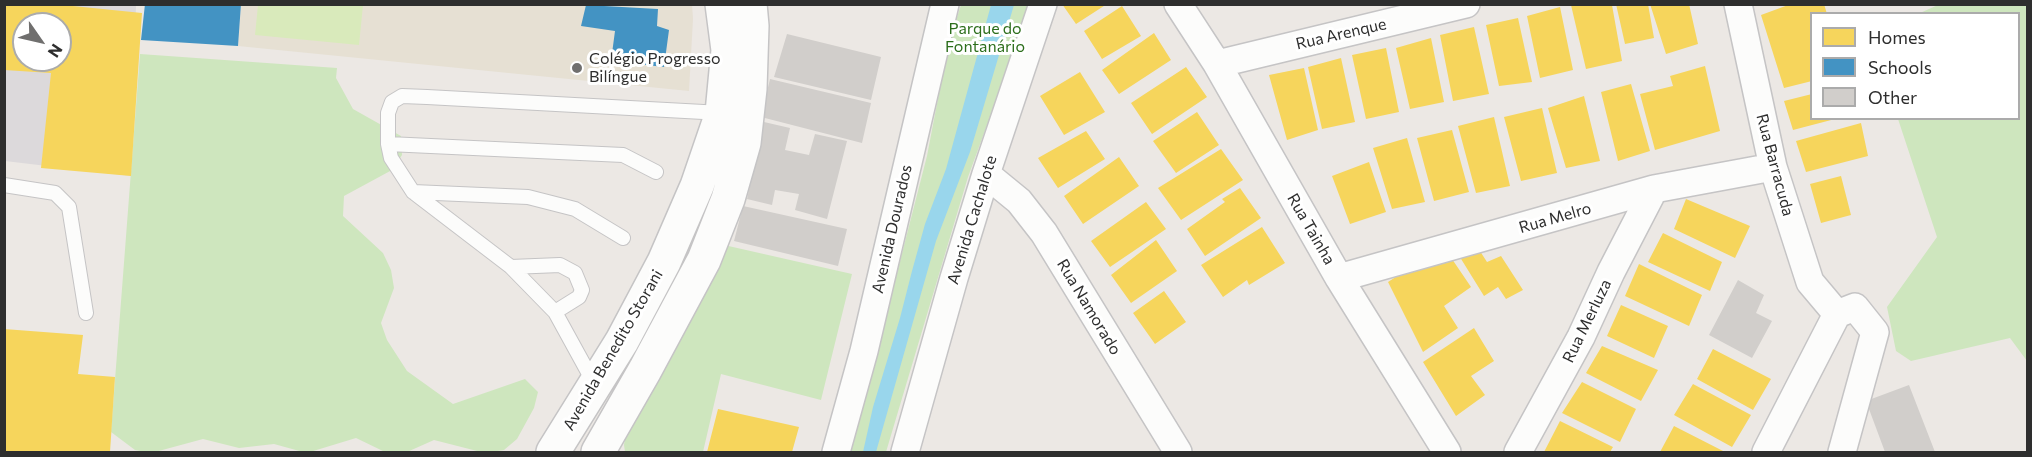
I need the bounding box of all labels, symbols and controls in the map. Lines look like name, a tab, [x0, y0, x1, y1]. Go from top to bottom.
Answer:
north arrow	[12, 12, 72, 72]
legend	[1810, 12, 2020, 120]
street label: Rua Arenque	[1294, 14, 1388, 54]
park label: Parque do Fontanário	[945, 19, 1025, 57]
text: Homes	[1868, 26, 1926, 48]
text: N	[44, 41, 67, 62]
place label: Colégio Progresso Bilíngue	[589, 49, 720, 87]
text: Schools	[1868, 56, 1932, 78]
marker: Colégio Progresso Bilíngue	[570, 61, 584, 75]
text: Other	[1868, 86, 1917, 108]
street label: Rua Barracuda	[1752, 112, 1798, 218]
street label: Avenida Cachalote	[943, 153, 1001, 287]
street label: Avenida Dourados	[868, 163, 916, 295]
street label: Rua Tainha	[1283, 190, 1339, 268]
street label: Rua Melro	[1517, 199, 1593, 237]
street label: Rua Namorado	[1053, 256, 1125, 358]
street label: Avenida Benedito Storani	[559, 266, 667, 434]
street label: Rua Merluza	[1559, 276, 1615, 366]

